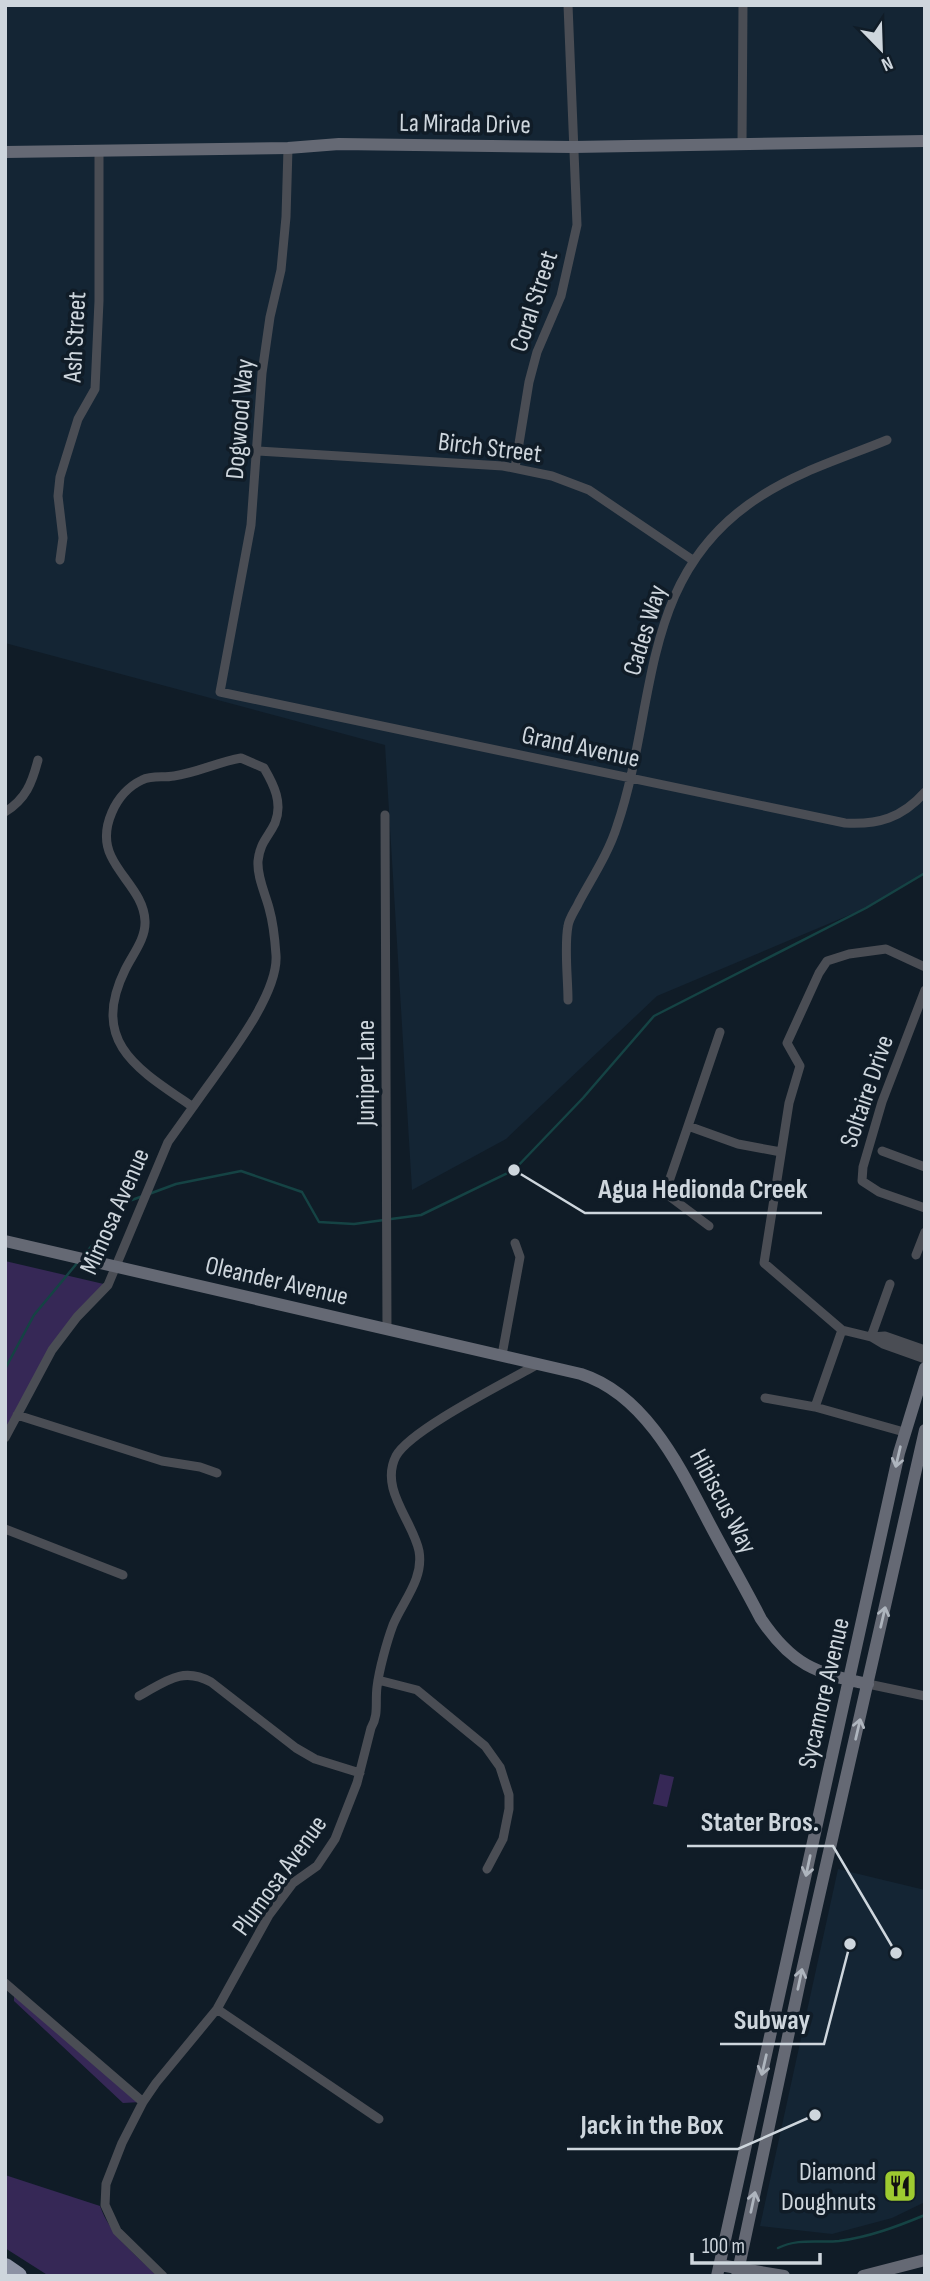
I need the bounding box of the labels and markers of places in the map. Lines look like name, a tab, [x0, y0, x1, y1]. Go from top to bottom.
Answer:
callout: Agua Hedionda Creek	[585, 1164, 822, 1213]
callout: Stater Bros.	[687, 1797, 833, 1846]
callout: Subway	[720, 1995, 824, 2044]
callout: Jack in the Box	[567, 2100, 738, 2149]
place label: Diamond Doughnuts	[781, 2157, 876, 2218]
restaurant icon: Diamond Doughnuts	[881, 2167, 919, 2205]

